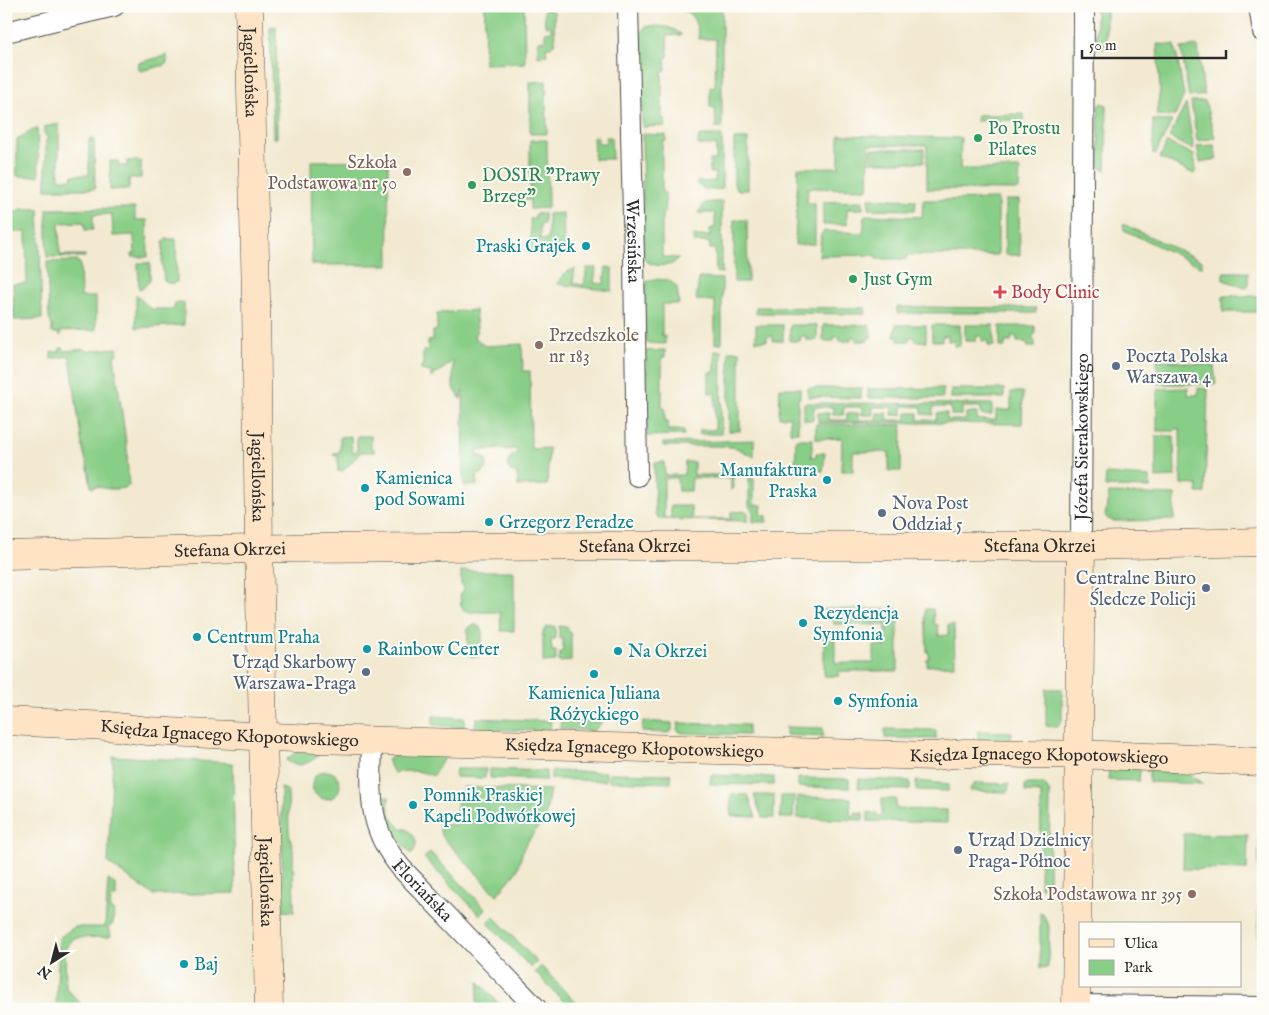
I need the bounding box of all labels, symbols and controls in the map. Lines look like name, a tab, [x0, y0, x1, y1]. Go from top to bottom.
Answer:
street label: Jagiellońska	[236, 25, 262, 118]
scale bar	[1082, 28, 1225, 60]
text: 50 m	[1089, 36, 1117, 55]
place label: Po Prostu Pilates	[988, 118, 1060, 162]
marker: Po Prostu Pilates	[972, 132, 984, 144]
place label: Szkoła Podstawowa nr 50	[267, 152, 397, 196]
place label: DOSIR "Prawy Brzeg"	[482, 165, 600, 209]
marker: Szkoła Podstawowa nr 50	[401, 166, 413, 178]
marker: DOSIR "Prawy Brzeg"	[466, 179, 478, 191]
street label: Wrzesińska	[620, 199, 644, 283]
place label: Praski Grajek	[476, 236, 576, 259]
marker: Praski Grajek	[580, 240, 592, 252]
place label: Just Gym	[861, 269, 933, 292]
marker: Just Gym	[847, 273, 859, 285]
place label: Body Clinic	[1011, 282, 1100, 305]
marker: Body Clinic	[993, 285, 1007, 299]
place label: Przedszkole nr 183	[549, 325, 639, 369]
marker: Przedszkole nr 183	[533, 339, 545, 351]
place label: Poczta Polska Warszawa 4	[1126, 346, 1228, 390]
street label: Józefa Sierakowskiego	[1071, 353, 1095, 523]
marker: Poczta Polska Warszawa 4	[1110, 360, 1122, 372]
street label: Jagiellońska	[245, 430, 269, 522]
place label: Manufaktura Praska	[720, 460, 817, 504]
place label: Kamienica pod Sowami	[375, 468, 465, 512]
marker: Manufaktura Praska	[821, 474, 833, 486]
marker: Kamienica pod Sowami	[359, 482, 371, 494]
place label: Nova Post Oddział 5	[892, 493, 969, 537]
marker: Nova Post Oddział 5	[876, 507, 888, 519]
place label: Grzegorz Peradze	[499, 512, 634, 535]
marker: Grzegorz Peradze	[483, 516, 495, 528]
street label: Stefana Okrzei	[579, 536, 691, 559]
street label: Stefana Okrzei	[984, 536, 1096, 559]
street label: Stefana Okrzei	[174, 538, 286, 564]
place label: Centralne Biuro Śledcze Policji	[1076, 568, 1196, 612]
marker: Centralne Biuro Śledcze Policji	[1200, 582, 1212, 594]
place label: Rezydencja Symfonia	[813, 603, 899, 647]
marker: Rezydencja Symfonia	[797, 617, 809, 629]
place label: Centrum Praha	[207, 627, 320, 650]
marker: Centrum Praha	[191, 631, 203, 643]
place label: Rainbow Center	[377, 639, 500, 662]
place label: Na Okrzei	[628, 641, 707, 664]
marker: Rainbow Center	[361, 643, 373, 655]
marker: Na Okrzei	[612, 645, 624, 657]
place label: Urząd Skarbowy Warszawa-Praga	[232, 652, 356, 696]
marker: Urząd Skarbowy Warszawa-Praga	[360, 666, 372, 678]
marker: Kamienica Juliana Różyckiego	[588, 668, 600, 680]
place label: Kamienica Juliana Różyckiego	[528, 683, 660, 727]
place label: Symfonia	[848, 691, 918, 714]
marker: Symfonia	[832, 695, 844, 707]
street label: Księdza Ignacego Kłopotowskiego	[100, 716, 360, 753]
street label: Księdza Ignacego Kłopotowskiego	[504, 734, 764, 764]
street label: Księdza Ignacego Kłopotowskiego	[909, 743, 1169, 771]
place label: Pomnik Praskiej Kapeli Podwórkowej	[423, 785, 576, 829]
marker: Pomnik Praskiej Kapeli Podwórkowej	[407, 799, 419, 811]
place label: Urząd Dzielnicy Praga-Północ	[968, 830, 1091, 874]
street label: Jagiellońska	[252, 835, 277, 927]
marker: Urząd Dzielnicy Praga-Północ	[952, 844, 964, 856]
street label: Floriańska	[386, 855, 457, 928]
place label: Szkoła Podstawowa nr 395	[993, 884, 1182, 907]
marker: Szkoła Podstawowa nr 395	[1186, 888, 1198, 900]
legend	[1079, 922, 1242, 988]
text: Ulica	[1124, 934, 1158, 953]
north arrow	[28, 938, 78, 988]
place label: Baj	[194, 954, 218, 977]
marker: Baj	[178, 958, 190, 970]
text: Park	[1124, 958, 1154, 977]
text: N	[35, 961, 56, 983]

